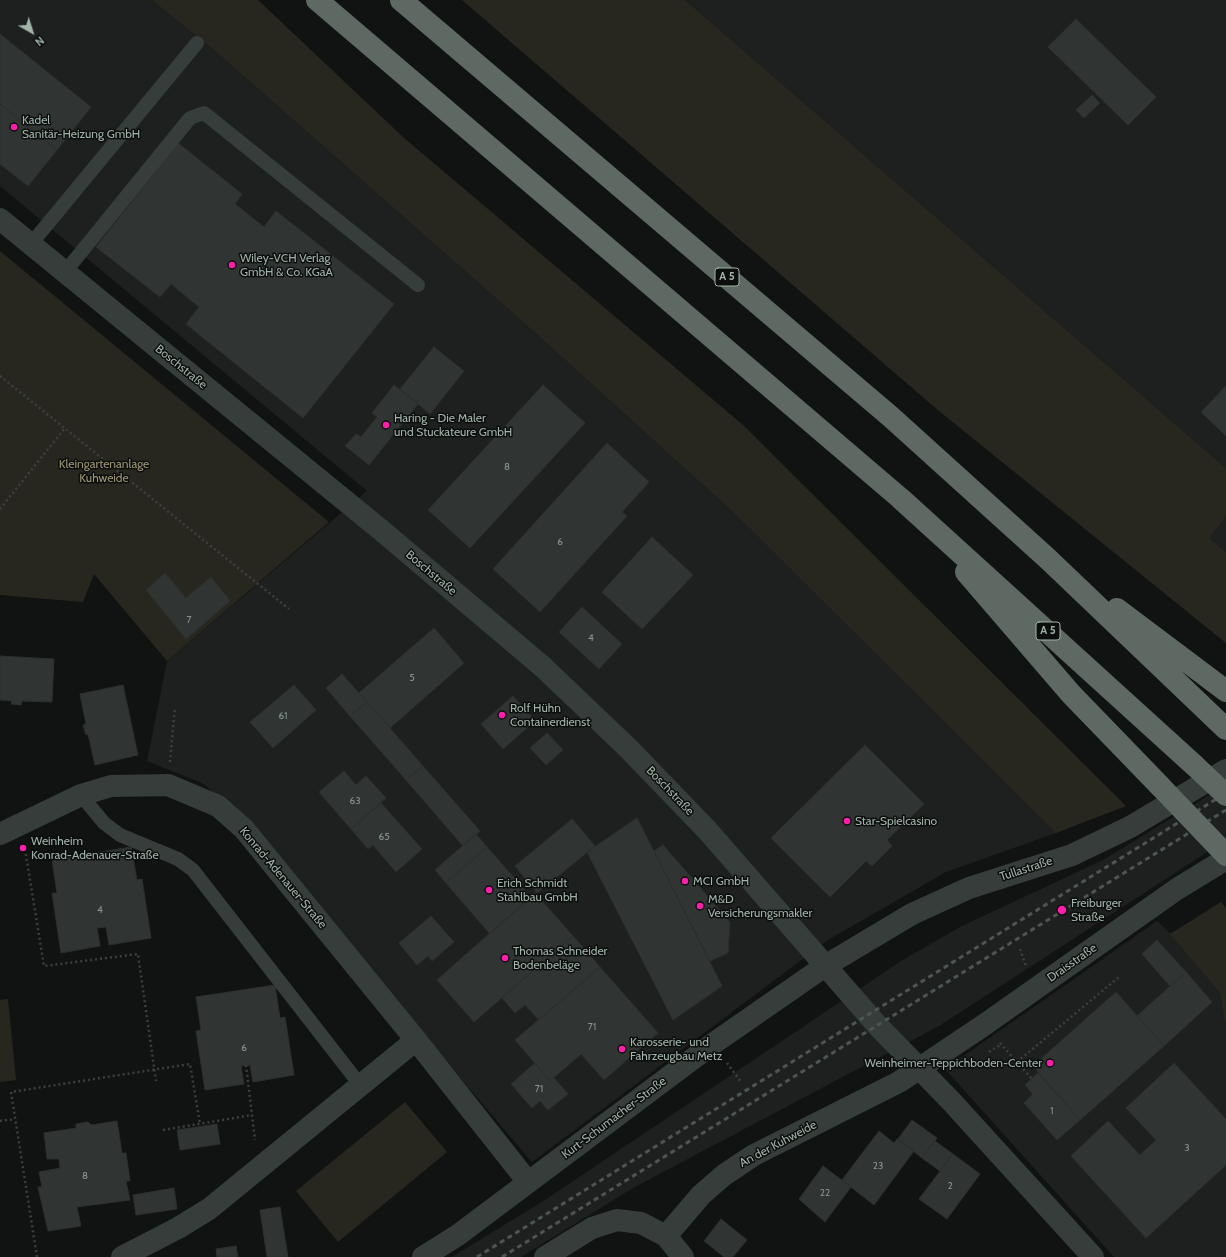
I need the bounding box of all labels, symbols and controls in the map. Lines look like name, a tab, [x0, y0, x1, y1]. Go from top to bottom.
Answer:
north arrow	[12, 12, 52, 52]
text: N	[32, 33, 47, 49]
place label: Kadel Sanitär-Heizung GmbH	[22, 113, 140, 141]
marker: Kadel Sanitär-Heizung GmbH	[9, 122, 19, 132]
place label: Wiley-VCH Verlag GmbH & Co. KGaA	[240, 251, 333, 279]
marker: Wiley-VCH Verlag GmbH & Co. KGaA	[227, 260, 237, 270]
road number: A 5	[715, 268, 739, 286]
street label: Boschstraße	[152, 342, 210, 392]
place label: Haring - Die Maler und Stuckateure GmbH	[394, 411, 512, 439]
marker: Haring - Die Maler und Stuckateure GmbH	[381, 420, 391, 430]
park label: Kleingartenanlage Kuhweide	[59, 457, 149, 485]
house number: 8	[504, 461, 510, 473]
house number: 6	[557, 536, 563, 548]
street label: Boschstraße	[403, 548, 459, 598]
house number: 7	[186, 614, 192, 626]
road number: A 5	[1036, 622, 1060, 640]
house number: 4	[588, 632, 594, 644]
house number: 5	[409, 672, 415, 684]
place label: Rolf Hühn Containerdienst	[510, 701, 590, 729]
house number: 61	[279, 710, 287, 722]
marker: Rolf Hühn Containerdienst	[497, 710, 507, 720]
street label: Boschstraße	[643, 764, 697, 818]
house number: 63	[349, 795, 361, 807]
place label: Star-Spielcasino	[855, 814, 937, 828]
marker: Star-Spielcasino	[842, 816, 852, 826]
street label: Konrad-Adenauer-Straße	[236, 824, 330, 932]
house number: 65	[378, 831, 390, 843]
place label: Weinheim Konrad-Adenauer-Straße	[31, 834, 159, 862]
marker: Weinheim Konrad-Adenauer-Straße	[18, 843, 28, 853]
street label: Tullastraße	[998, 854, 1054, 884]
place label: MCI GmbH	[693, 874, 749, 888]
place label: Erich Schmidt Stahlbau GmbH	[497, 876, 578, 904]
marker: MCI GmbH	[680, 876, 690, 886]
marker: Erich Schmidt Stahlbau GmbH	[484, 885, 494, 895]
place label: M&D Versicherungsmakler	[708, 892, 812, 920]
place label: Freiburger Straße	[1071, 896, 1122, 924]
marker: M&D Versicherungsmakler	[695, 901, 705, 911]
house number: 4	[97, 904, 103, 916]
marker: Freiburger Straße	[1056, 904, 1068, 916]
street label: Draisstraße	[1044, 941, 1100, 985]
place label: Thomas Schneider Bodenbeläge	[513, 944, 607, 972]
marker: Thomas Schneider Bodenbeläge	[500, 953, 510, 963]
house number: 71	[588, 1021, 596, 1033]
place label: Karosserie- und Fahrzeugbau Metz	[630, 1035, 722, 1063]
house number: 6	[241, 1042, 247, 1054]
marker: Karosserie- und Fahrzeugbau Metz	[617, 1044, 627, 1054]
place label: Weinheimer-Teppichboden-Center	[864, 1056, 1042, 1070]
marker: Weinheimer-Teppichboden-Center	[1045, 1058, 1055, 1068]
street label: Kurt-Schumacher-Straße	[559, 1074, 669, 1162]
house number: 71	[535, 1083, 543, 1095]
house number: 1	[1050, 1105, 1054, 1117]
street label: An der Kuhweide	[737, 1118, 819, 1170]
house number: 3	[1184, 1142, 1190, 1154]
house number: 23	[873, 1160, 883, 1172]
house number: 8	[82, 1170, 88, 1182]
house number: 2	[947, 1180, 953, 1192]
house number: 22	[820, 1187, 830, 1199]

